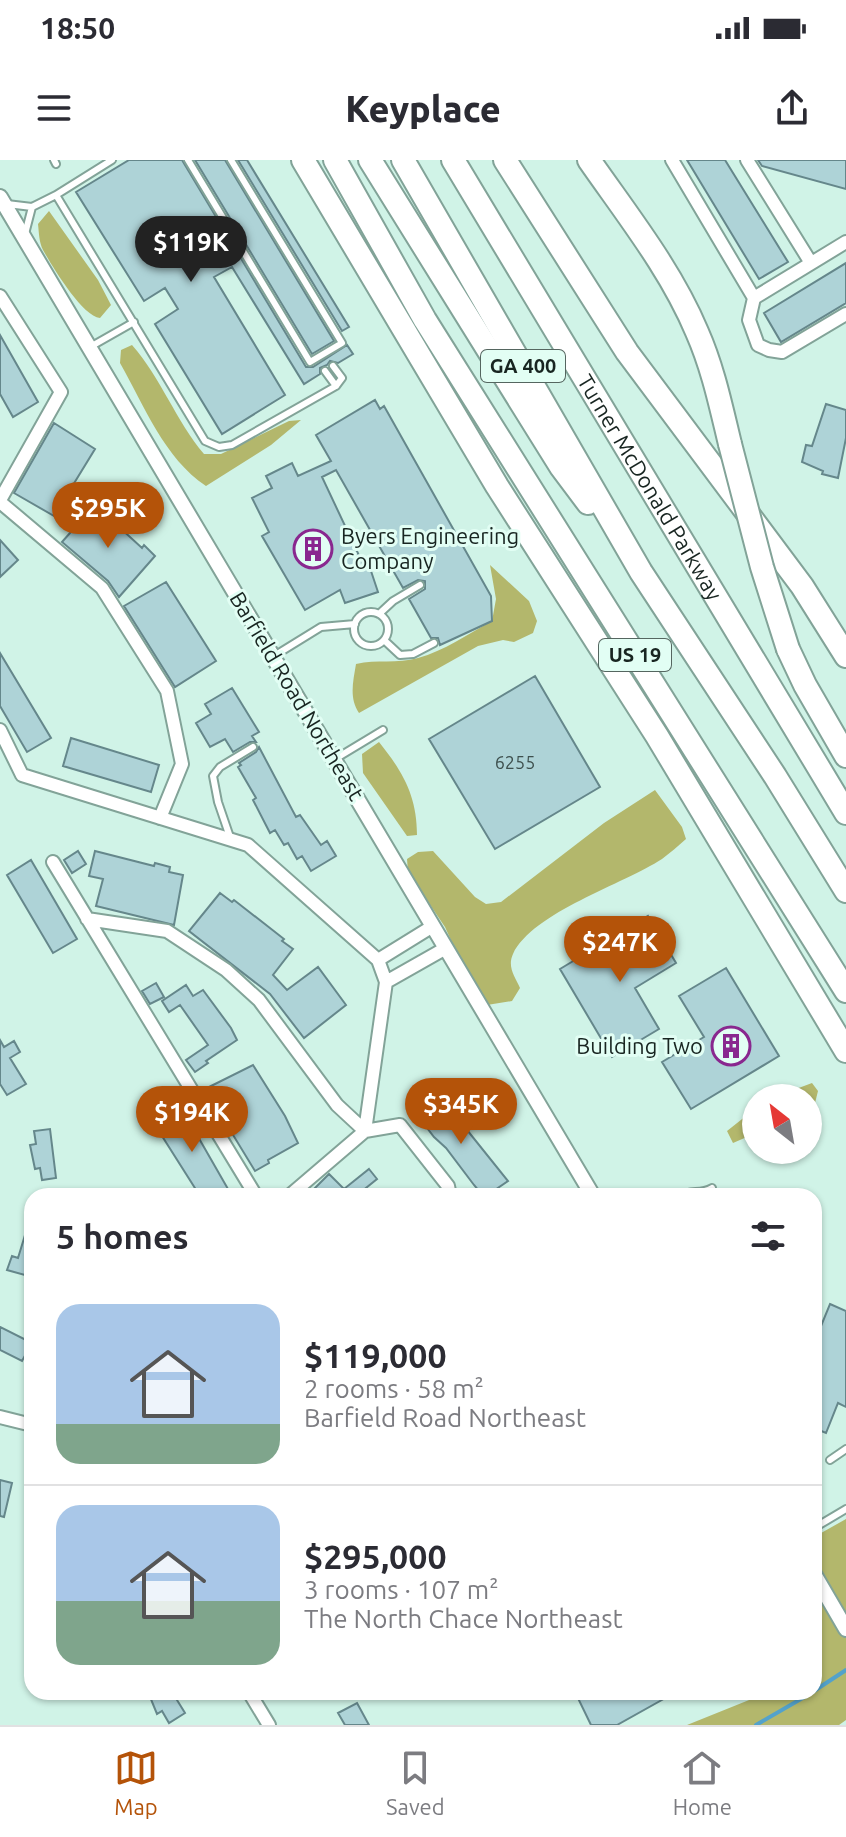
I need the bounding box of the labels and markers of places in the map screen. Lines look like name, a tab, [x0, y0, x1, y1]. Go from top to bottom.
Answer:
pin: $119K	[135, 216, 247, 284]
pin: $295K	[52, 482, 164, 550]
place label: Byers Engineering Company	[341, 523, 519, 573]
building icon: Byers Engineering Company	[292, 528, 334, 570]
pin: $247K	[564, 916, 676, 984]
building icon: Building Two	[710, 1025, 752, 1067]
place label: Building Two	[576, 1033, 703, 1058]
pin: $345K	[405, 1078, 517, 1146]
pin: $194K	[136, 1086, 248, 1154]

